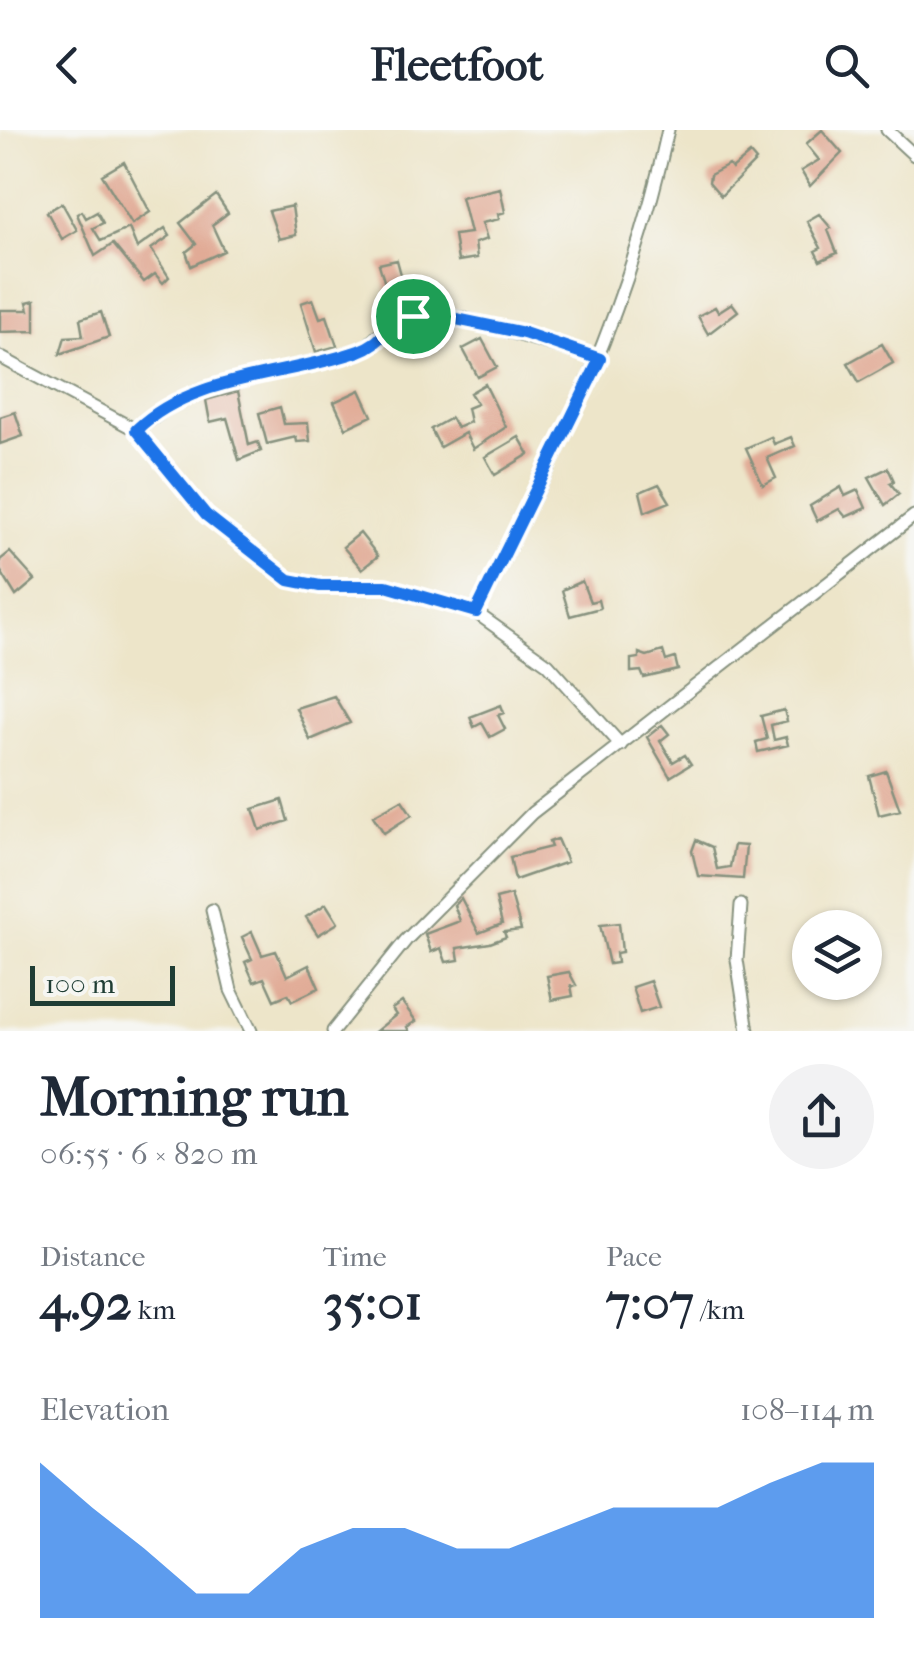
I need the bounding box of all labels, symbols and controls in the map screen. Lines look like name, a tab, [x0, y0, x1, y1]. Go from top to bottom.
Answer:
icon: back	[40, 38, 95, 93]
icon: search	[819, 38, 874, 93]
text: Fleetfoot	[371, 39, 543, 92]
pin	[371, 274, 456, 359]
icon: arrive	[386, 289, 441, 344]
map controls	[792, 910, 882, 1000]
button: layers	[792, 910, 882, 1000]
scale bar	[30, 961, 175, 1006]
text: 100 m	[45, 967, 115, 1000]
button: share	[769, 1064, 874, 1169]
text: Morning run	[40, 1065, 348, 1129]
text: 06:55 · 6 × 820 m	[40, 1135, 258, 1172]
text: Distance	[40, 1240, 145, 1273]
text: Time	[323, 1240, 387, 1273]
text: Pace	[606, 1240, 662, 1273]
text: 4.92	[40, 1273, 132, 1332]
text: 35:01	[323, 1273, 422, 1332]
text: 7:07	[606, 1273, 694, 1332]
text: km	[132, 1293, 175, 1326]
text: /km	[694, 1293, 744, 1326]
text: Elevation	[40, 1391, 169, 1428]
text: 108–114 m	[740, 1391, 874, 1428]

